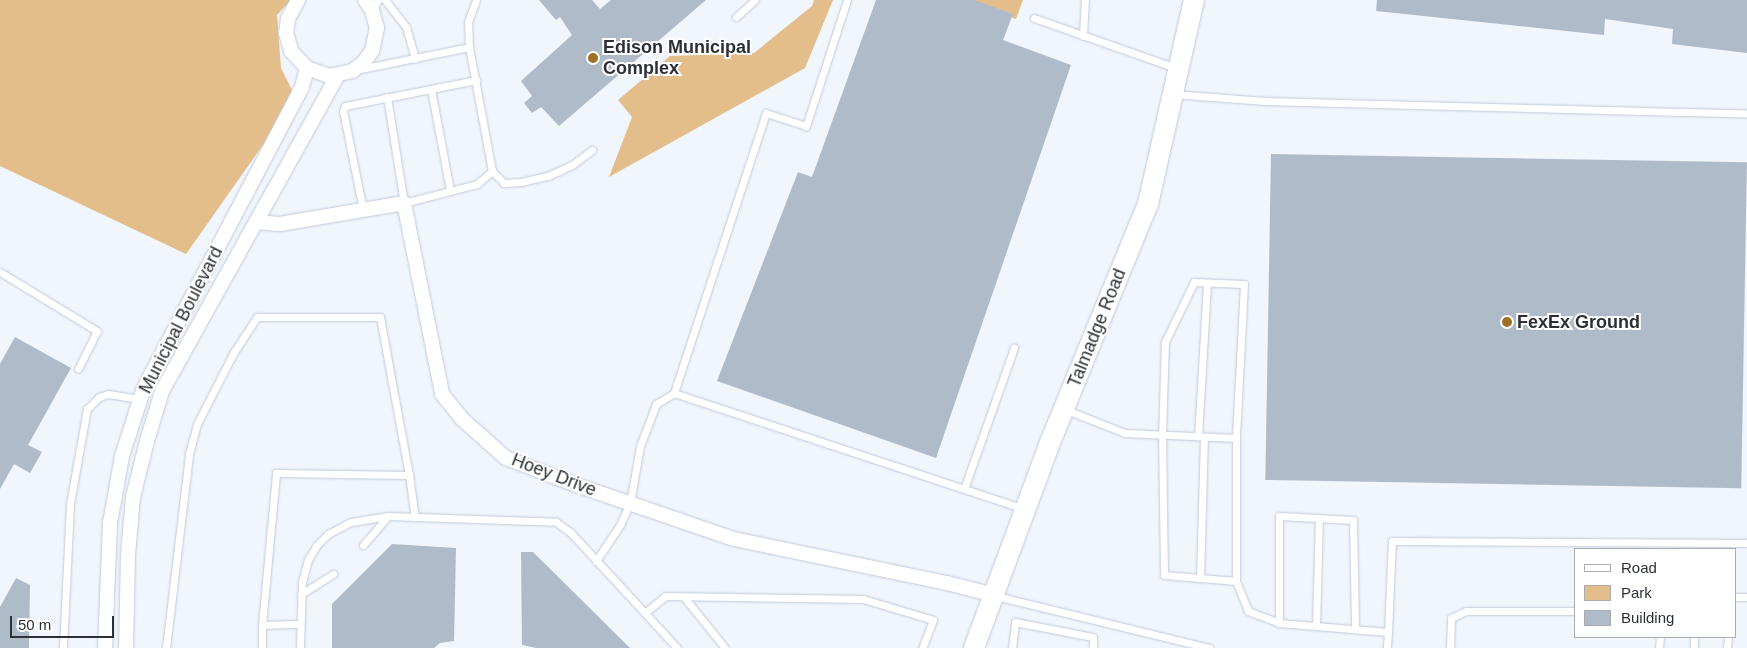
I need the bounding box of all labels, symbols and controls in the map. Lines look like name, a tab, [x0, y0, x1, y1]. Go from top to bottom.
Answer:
place label: Edison Municipal Complex	[603, 37, 751, 80]
marker: Edison Municipal Complex	[587, 52, 599, 64]
street label: Municipal Boulevard	[135, 243, 227, 397]
street label: Talmadge Road	[1063, 266, 1131, 390]
place label: FexEx Ground	[1517, 311, 1640, 333]
marker: FexEx Ground	[1501, 316, 1513, 328]
street label: Hoey Drive	[509, 449, 599, 501]
legend	[1574, 548, 1737, 638]
text: Road	[1621, 559, 1657, 576]
text: Park	[1621, 584, 1652, 601]
scale bar	[12, 606, 116, 638]
text: Building	[1621, 609, 1674, 626]
text: 50 m	[18, 616, 51, 633]

